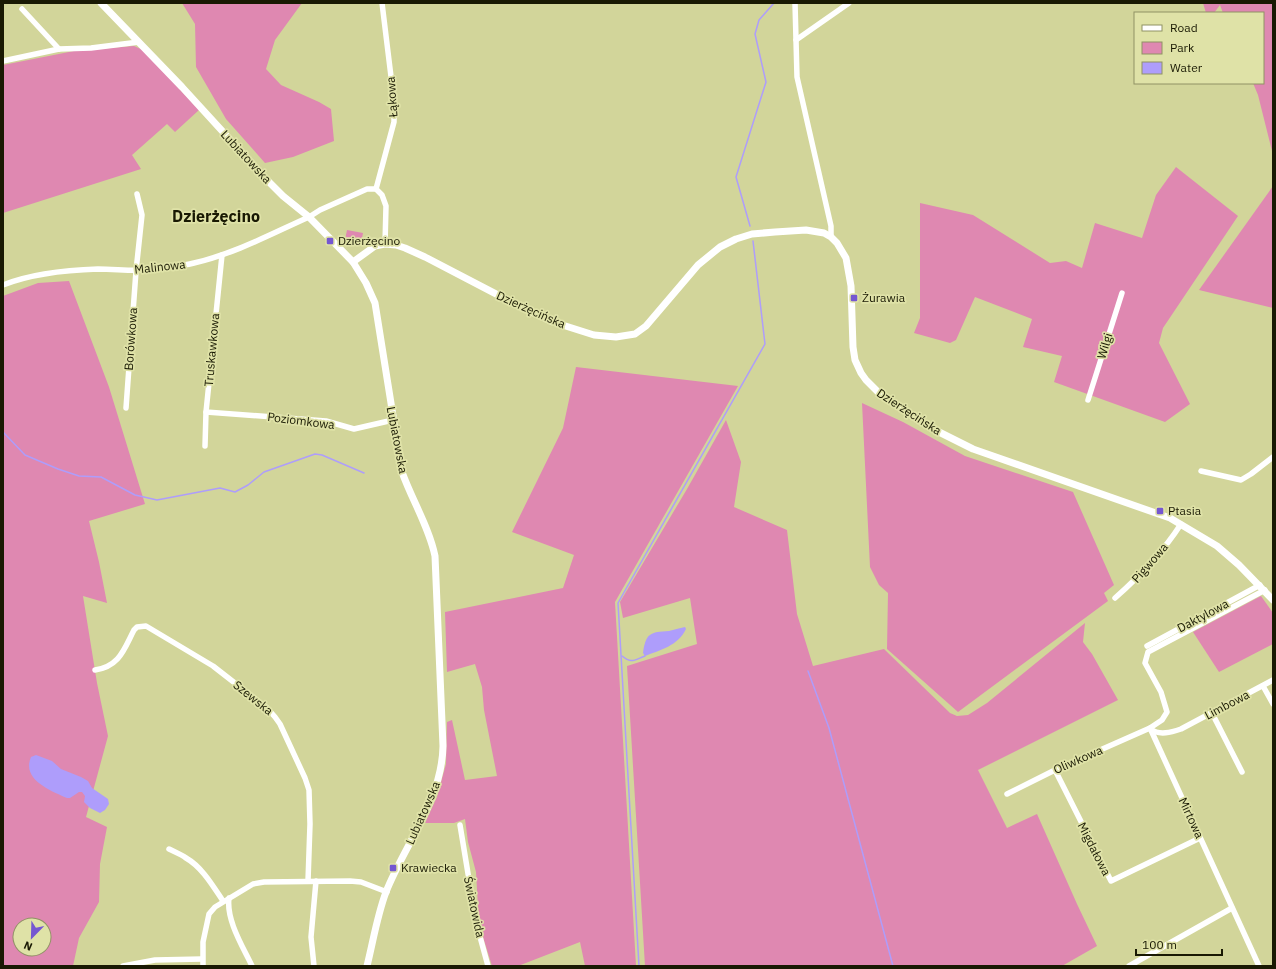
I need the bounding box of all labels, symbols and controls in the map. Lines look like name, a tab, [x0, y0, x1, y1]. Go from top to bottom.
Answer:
legend	[1134, 12, 1264, 84]
text: Road	[1170, 20, 1198, 35]
text: Park	[1170, 40, 1195, 55]
text: Water	[1170, 60, 1203, 75]
street label: Łąkowa	[383, 76, 400, 119]
street label: Lubiatowska	[218, 127, 275, 187]
district label: Dzierżęcino	[172, 206, 260, 226]
place label: Dzierżęcino	[338, 233, 401, 248]
marker: Dzierżęcino	[325, 236, 335, 246]
street label: Malinowa	[134, 256, 187, 277]
street label: Dzierżęcińska	[494, 288, 569, 332]
place label: Żurawia	[862, 290, 906, 305]
marker: Żurawia	[849, 293, 859, 303]
street label: Borówkowa	[121, 306, 140, 371]
street label: Truskawkowa	[201, 312, 222, 387]
street label: Wilgi	[1094, 331, 1116, 361]
street label: Dzierżęcińska	[874, 385, 945, 438]
street label: Lubiatowska	[384, 405, 411, 475]
street label: Poziomkowa	[267, 409, 336, 432]
place label: Ptasia	[1168, 503, 1202, 518]
marker: Ptasia	[1155, 506, 1165, 516]
street label: Pigwowa	[1128, 539, 1171, 586]
street label: Daktylowa	[1174, 595, 1232, 635]
street label: Szewska	[230, 677, 277, 718]
street label: Limbowa	[1202, 686, 1252, 723]
street label: Oliwkowa	[1051, 742, 1105, 777]
street label: Lubiatowska	[402, 778, 443, 847]
street label: Mirtowa	[1175, 795, 1208, 841]
street label: Migdałowa	[1075, 820, 1115, 878]
place label: Krawiecka	[401, 860, 457, 875]
marker: Krawiecka	[388, 863, 398, 873]
street label: Światowida	[461, 875, 488, 939]
north arrow	[12, 917, 52, 957]
scale bar	[1136, 931, 1222, 957]
text: 100 m	[1142, 937, 1177, 952]
text: N	[22, 938, 34, 954]

